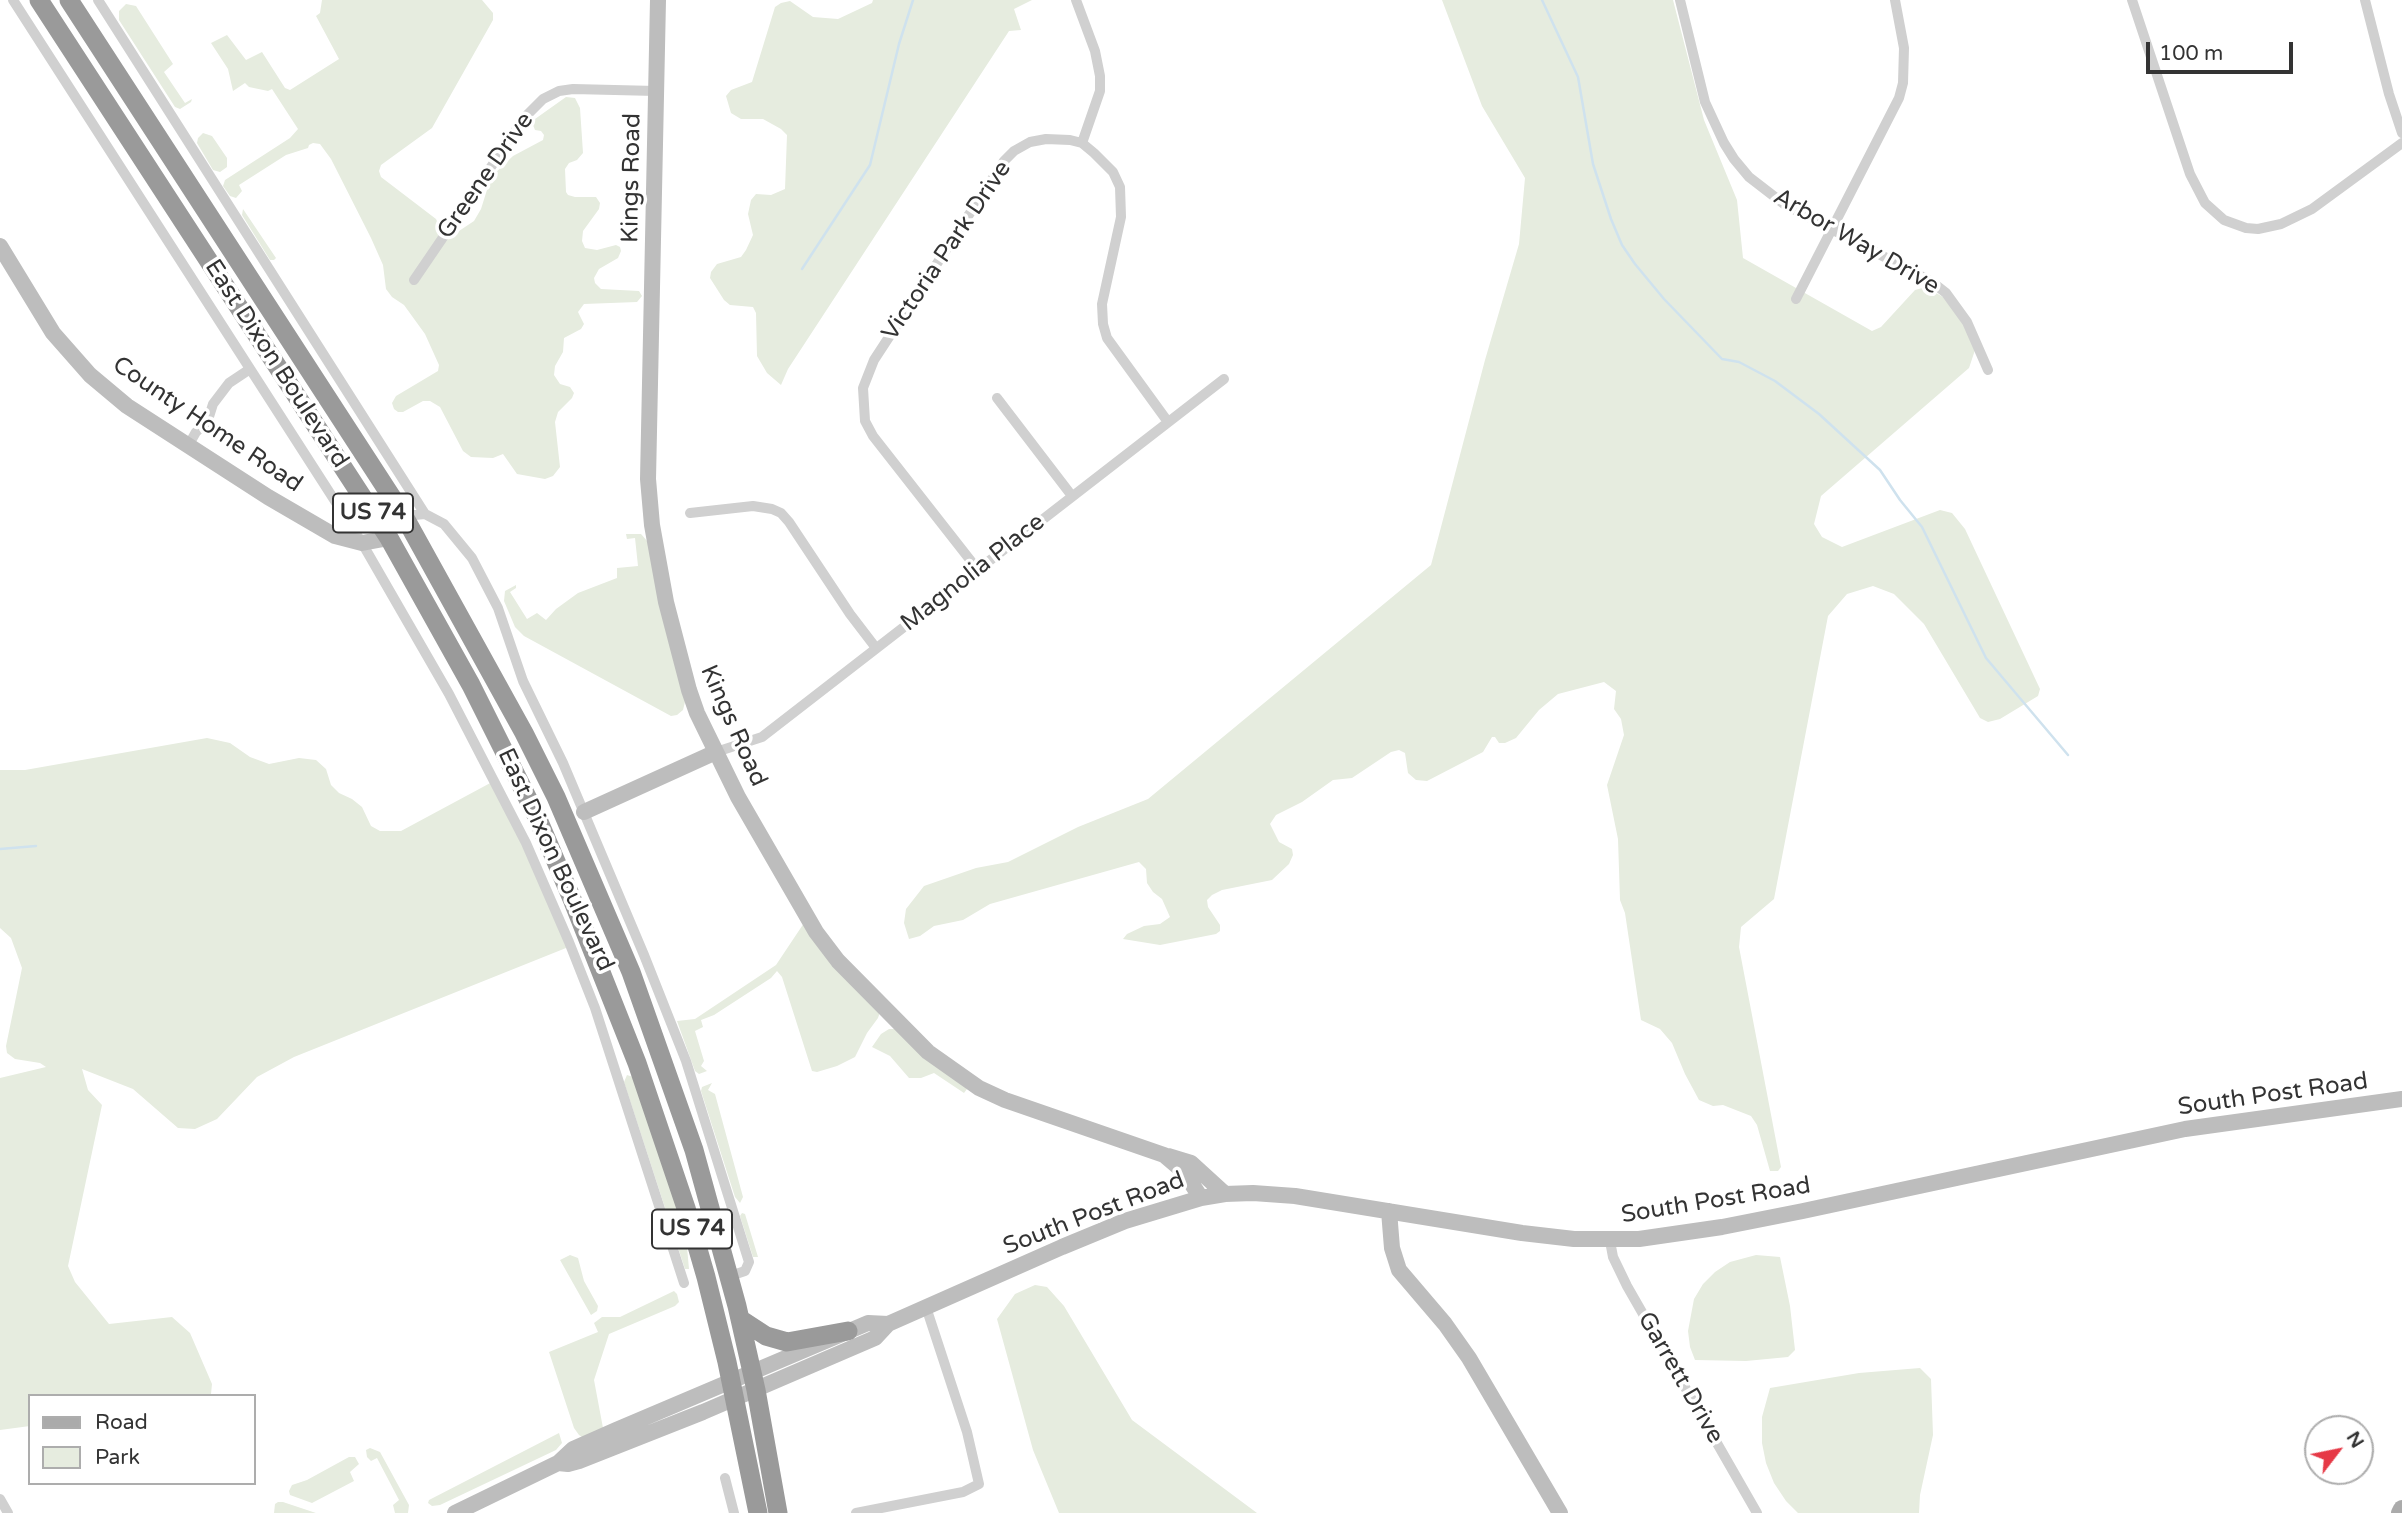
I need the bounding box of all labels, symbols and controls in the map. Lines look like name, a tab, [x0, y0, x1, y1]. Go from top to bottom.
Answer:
scale bar	[2150, 28, 2297, 72]
text: 100 m	[2159, 41, 2223, 66]
street label: Greene Drive	[432, 107, 540, 245]
street label: Kings Road	[616, 113, 648, 243]
street label: Victoria Park Drive	[876, 156, 1018, 346]
street label: Arbor Way Drive	[1768, 183, 1944, 301]
street label: East Dixon Boulevard	[198, 254, 354, 474]
street label: County Home Road	[107, 351, 307, 499]
road number: US 74	[333, 494, 413, 533]
street label: Magnolia Place	[895, 508, 1051, 638]
street label: Kings Road	[693, 661, 773, 791]
street label: East Dixon Boulevard	[491, 744, 619, 976]
street label: South Post Road	[2176, 1067, 2370, 1123]
street label: South Post Road	[999, 1166, 1189, 1262]
street label: South Post Road	[1619, 1172, 1813, 1230]
road number: US 74	[652, 1210, 732, 1248]
street label: Garrett Drive	[1631, 1307, 1729, 1449]
legend	[28, 1394, 256, 1485]
text: Road	[95, 1410, 148, 1435]
north arrow	[2304, 1415, 2374, 1485]
text: N	[2342, 1428, 2368, 1452]
text: Park	[95, 1445, 140, 1470]

